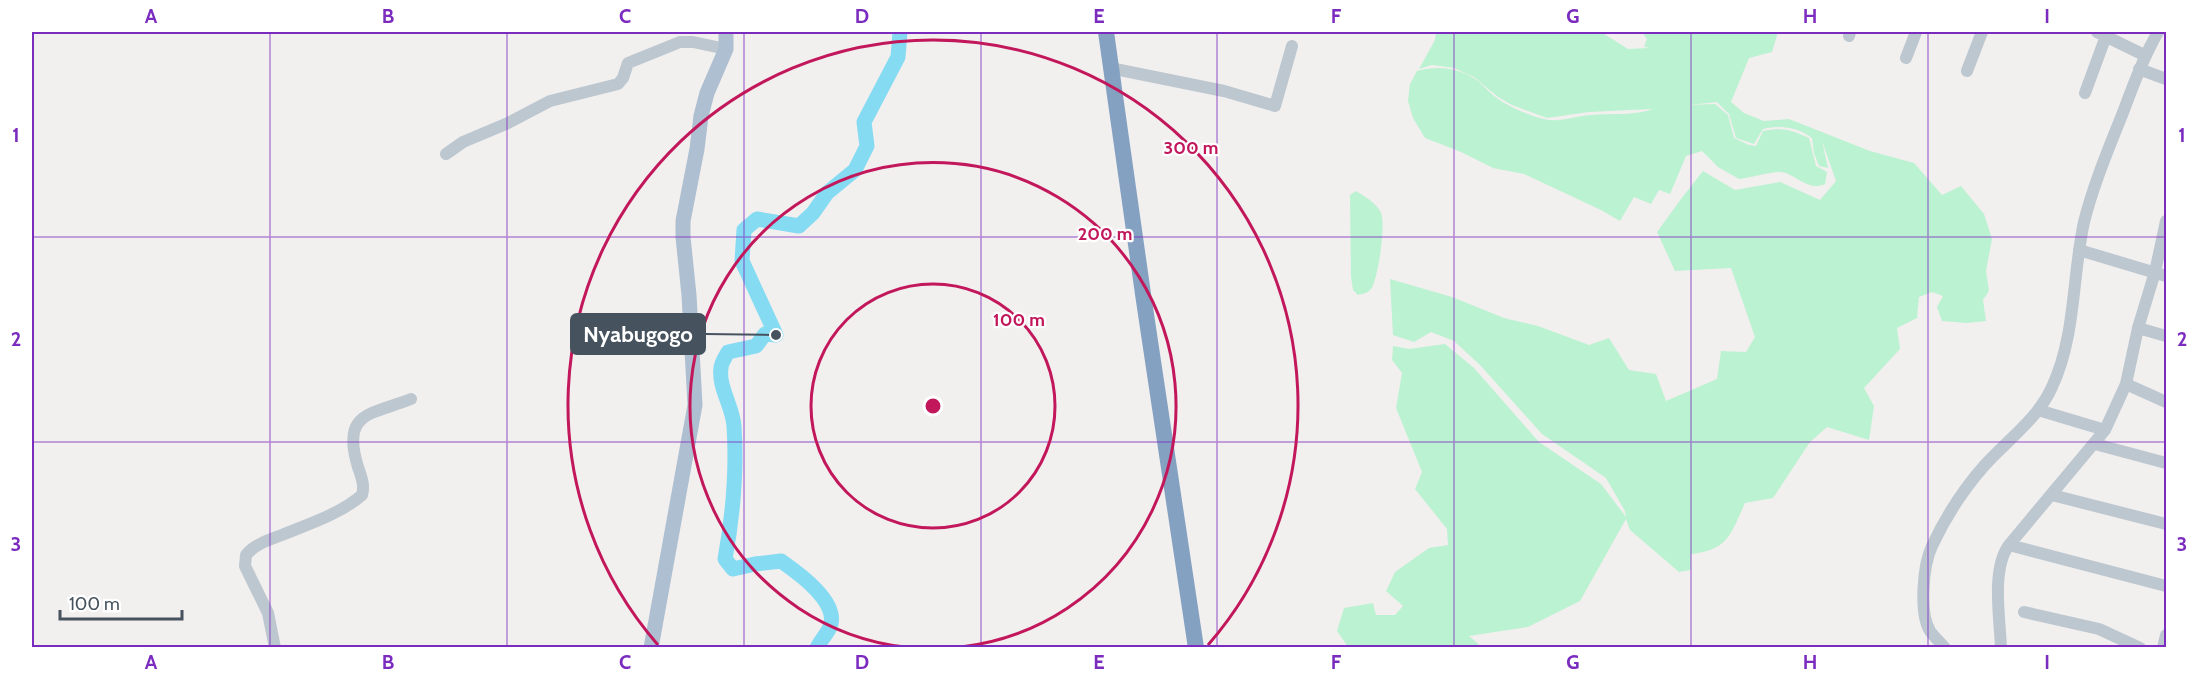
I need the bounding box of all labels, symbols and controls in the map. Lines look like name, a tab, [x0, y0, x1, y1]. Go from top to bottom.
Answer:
text: A	[145, 4, 158, 28]
text: B	[382, 4, 394, 28]
text: C	[619, 4, 631, 28]
text: D	[855, 4, 869, 28]
text: E	[1093, 4, 1105, 28]
text: F	[1331, 4, 1342, 28]
text: G	[1566, 4, 1580, 28]
text: H	[1803, 4, 1817, 28]
text: I	[2044, 4, 2050, 28]
text: 1	[12, 123, 20, 147]
text: 1	[2178, 123, 2186, 147]
text: 300 m	[1164, 137, 1218, 159]
text: 200 m	[1078, 223, 1132, 245]
text: 100 m	[993, 309, 1045, 331]
callout: Nyabugogo	[571, 314, 705, 354]
text: Nyabugogo	[583, 321, 693, 348]
text: 2	[11, 327, 21, 351]
text: 2	[2177, 327, 2187, 351]
centre of rings	[923, 396, 943, 416]
text: 3	[11, 532, 21, 556]
text: 3	[2177, 532, 2187, 556]
scale bar	[60, 583, 182, 621]
text: 100 m	[69, 593, 120, 615]
text: A	[145, 650, 158, 674]
text: B	[382, 650, 394, 674]
text: C	[619, 650, 631, 674]
text: D	[855, 650, 869, 674]
text: E	[1093, 650, 1105, 674]
text: F	[1331, 650, 1342, 674]
text: G	[1566, 650, 1580, 674]
text: H	[1803, 650, 1817, 674]
text: I	[2044, 650, 2050, 674]

